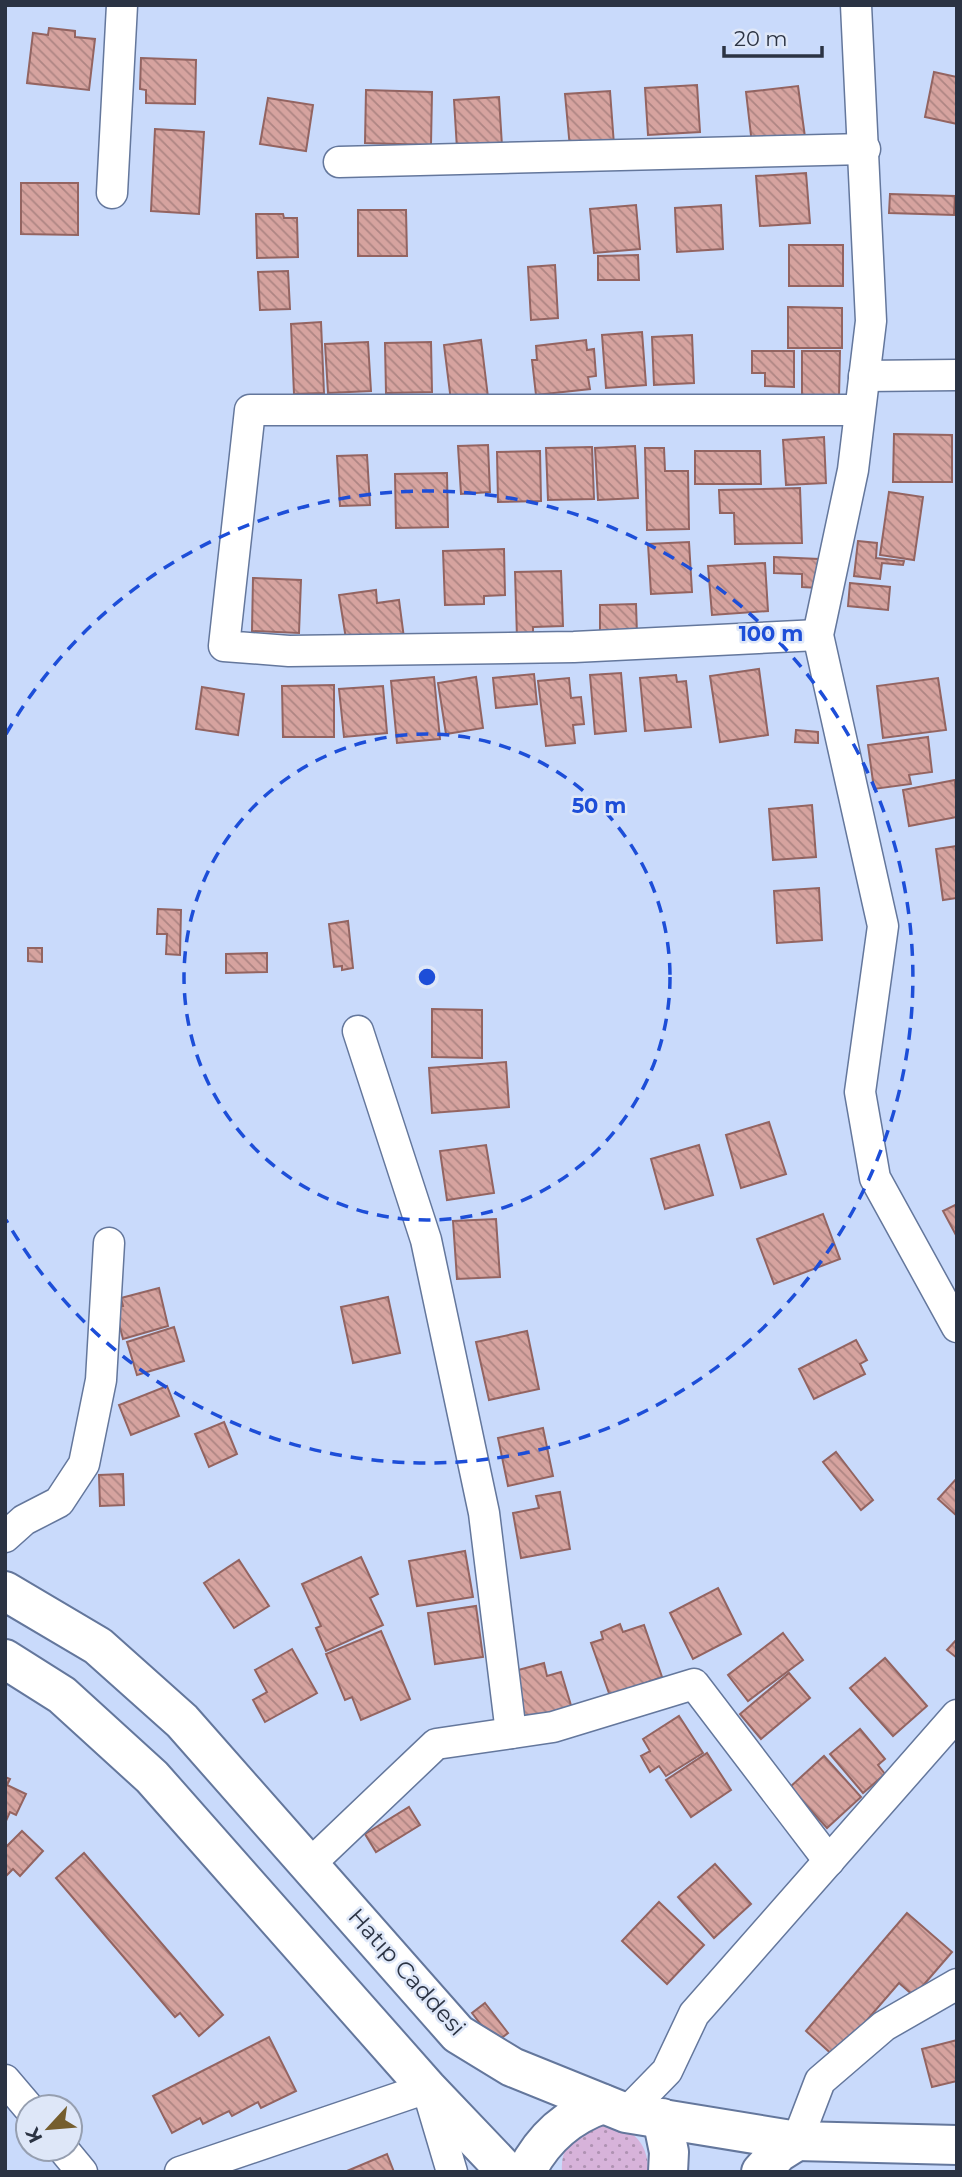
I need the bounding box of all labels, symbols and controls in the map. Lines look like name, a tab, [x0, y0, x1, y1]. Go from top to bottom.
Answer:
scale bar	[724, 14, 822, 58]
text: 20 m	[734, 26, 788, 51]
text: 100 m	[739, 621, 803, 646]
text: 50 m	[572, 793, 626, 818]
centre of rings	[415, 965, 439, 989]
street label: Hatıp Caddesi	[343, 1903, 471, 2041]
north arrow	[14, 2093, 84, 2163]
text: K	[20, 2123, 48, 2147]

